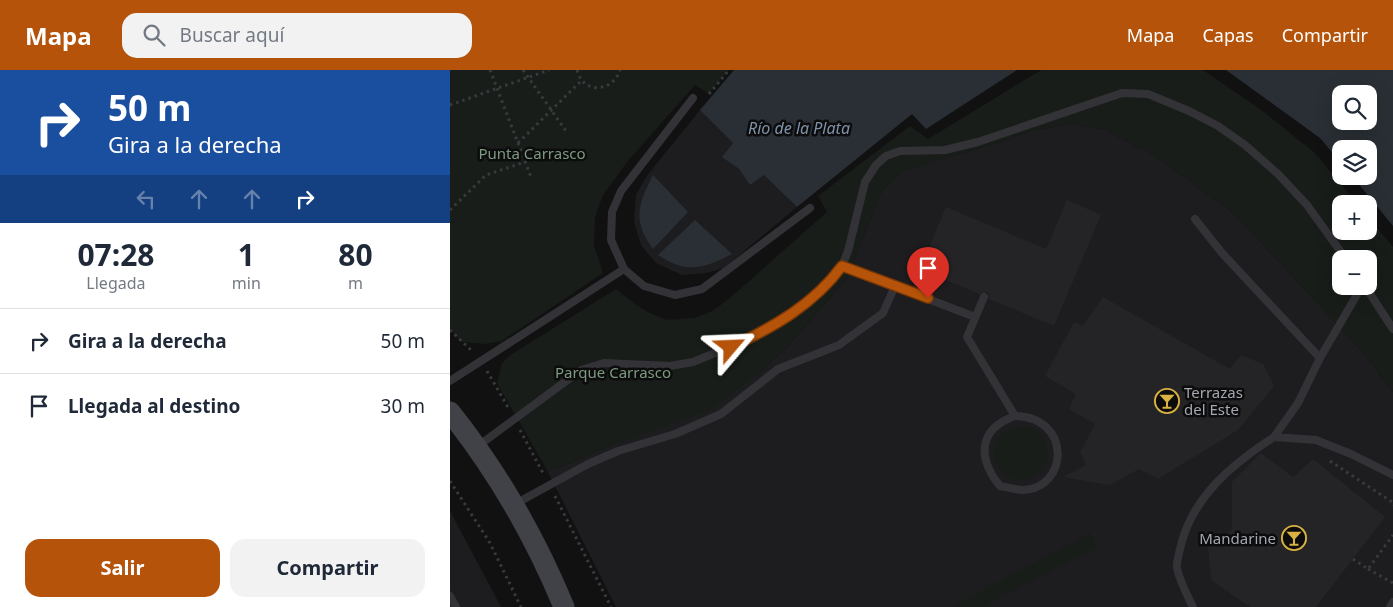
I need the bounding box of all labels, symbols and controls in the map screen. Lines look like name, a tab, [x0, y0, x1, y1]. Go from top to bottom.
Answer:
search box	[122, 13, 472, 58]
text: Mapa	[25, 19, 92, 52]
icon: search	[140, 21, 168, 49]
text: Buscar aquí	[180, 22, 284, 48]
text: Mapa	[1127, 23, 1174, 47]
text: Capas	[1202, 23, 1254, 47]
text: Compartir	[1282, 23, 1368, 47]
text: 50 m	[108, 84, 191, 131]
map controls	[1332, 85, 1377, 295]
button: search	[1332, 85, 1377, 130]
icon: right	[25, 90, 90, 155]
water label: Río de la Plata	[748, 117, 850, 139]
text: Gira a la derecha	[108, 129, 282, 159]
button: layers	[1332, 140, 1377, 185]
park label: Punta Carrasco	[478, 143, 586, 163]
icon: left	[132, 185, 160, 213]
icon: ahead	[185, 185, 213, 213]
icon: ahead	[238, 185, 266, 213]
icon: right	[291, 185, 319, 213]
button: +	[1332, 195, 1377, 240]
text: 07:28	[77, 234, 154, 275]
text: 1	[238, 234, 255, 275]
text: 80	[338, 234, 373, 275]
pin	[907, 247, 949, 298]
button: −	[1332, 250, 1377, 295]
icon: arrive	[914, 254, 942, 282]
text: Llegada	[86, 272, 146, 294]
text: min	[232, 272, 261, 294]
text: m	[348, 272, 363, 294]
position arrow	[704, 320, 756, 372]
icon: right	[25, 327, 53, 355]
text: Gira a la derecha	[68, 328, 227, 354]
text: 50 m	[381, 328, 425, 354]
park label: Parque Carrasco	[555, 362, 671, 382]
place label: Terrazas del Este	[1184, 382, 1243, 419]
bar icon: Terrazas del Este	[1154, 388, 1180, 414]
icon: arrive	[25, 392, 53, 420]
text: Llegada al destino	[68, 393, 240, 419]
text: 30 m	[381, 393, 425, 419]
bar icon: Mandarine	[1281, 525, 1307, 551]
place label: Mandarine	[1199, 528, 1276, 548]
button: Salir	[25, 539, 220, 597]
button: Compartir	[230, 539, 425, 597]

